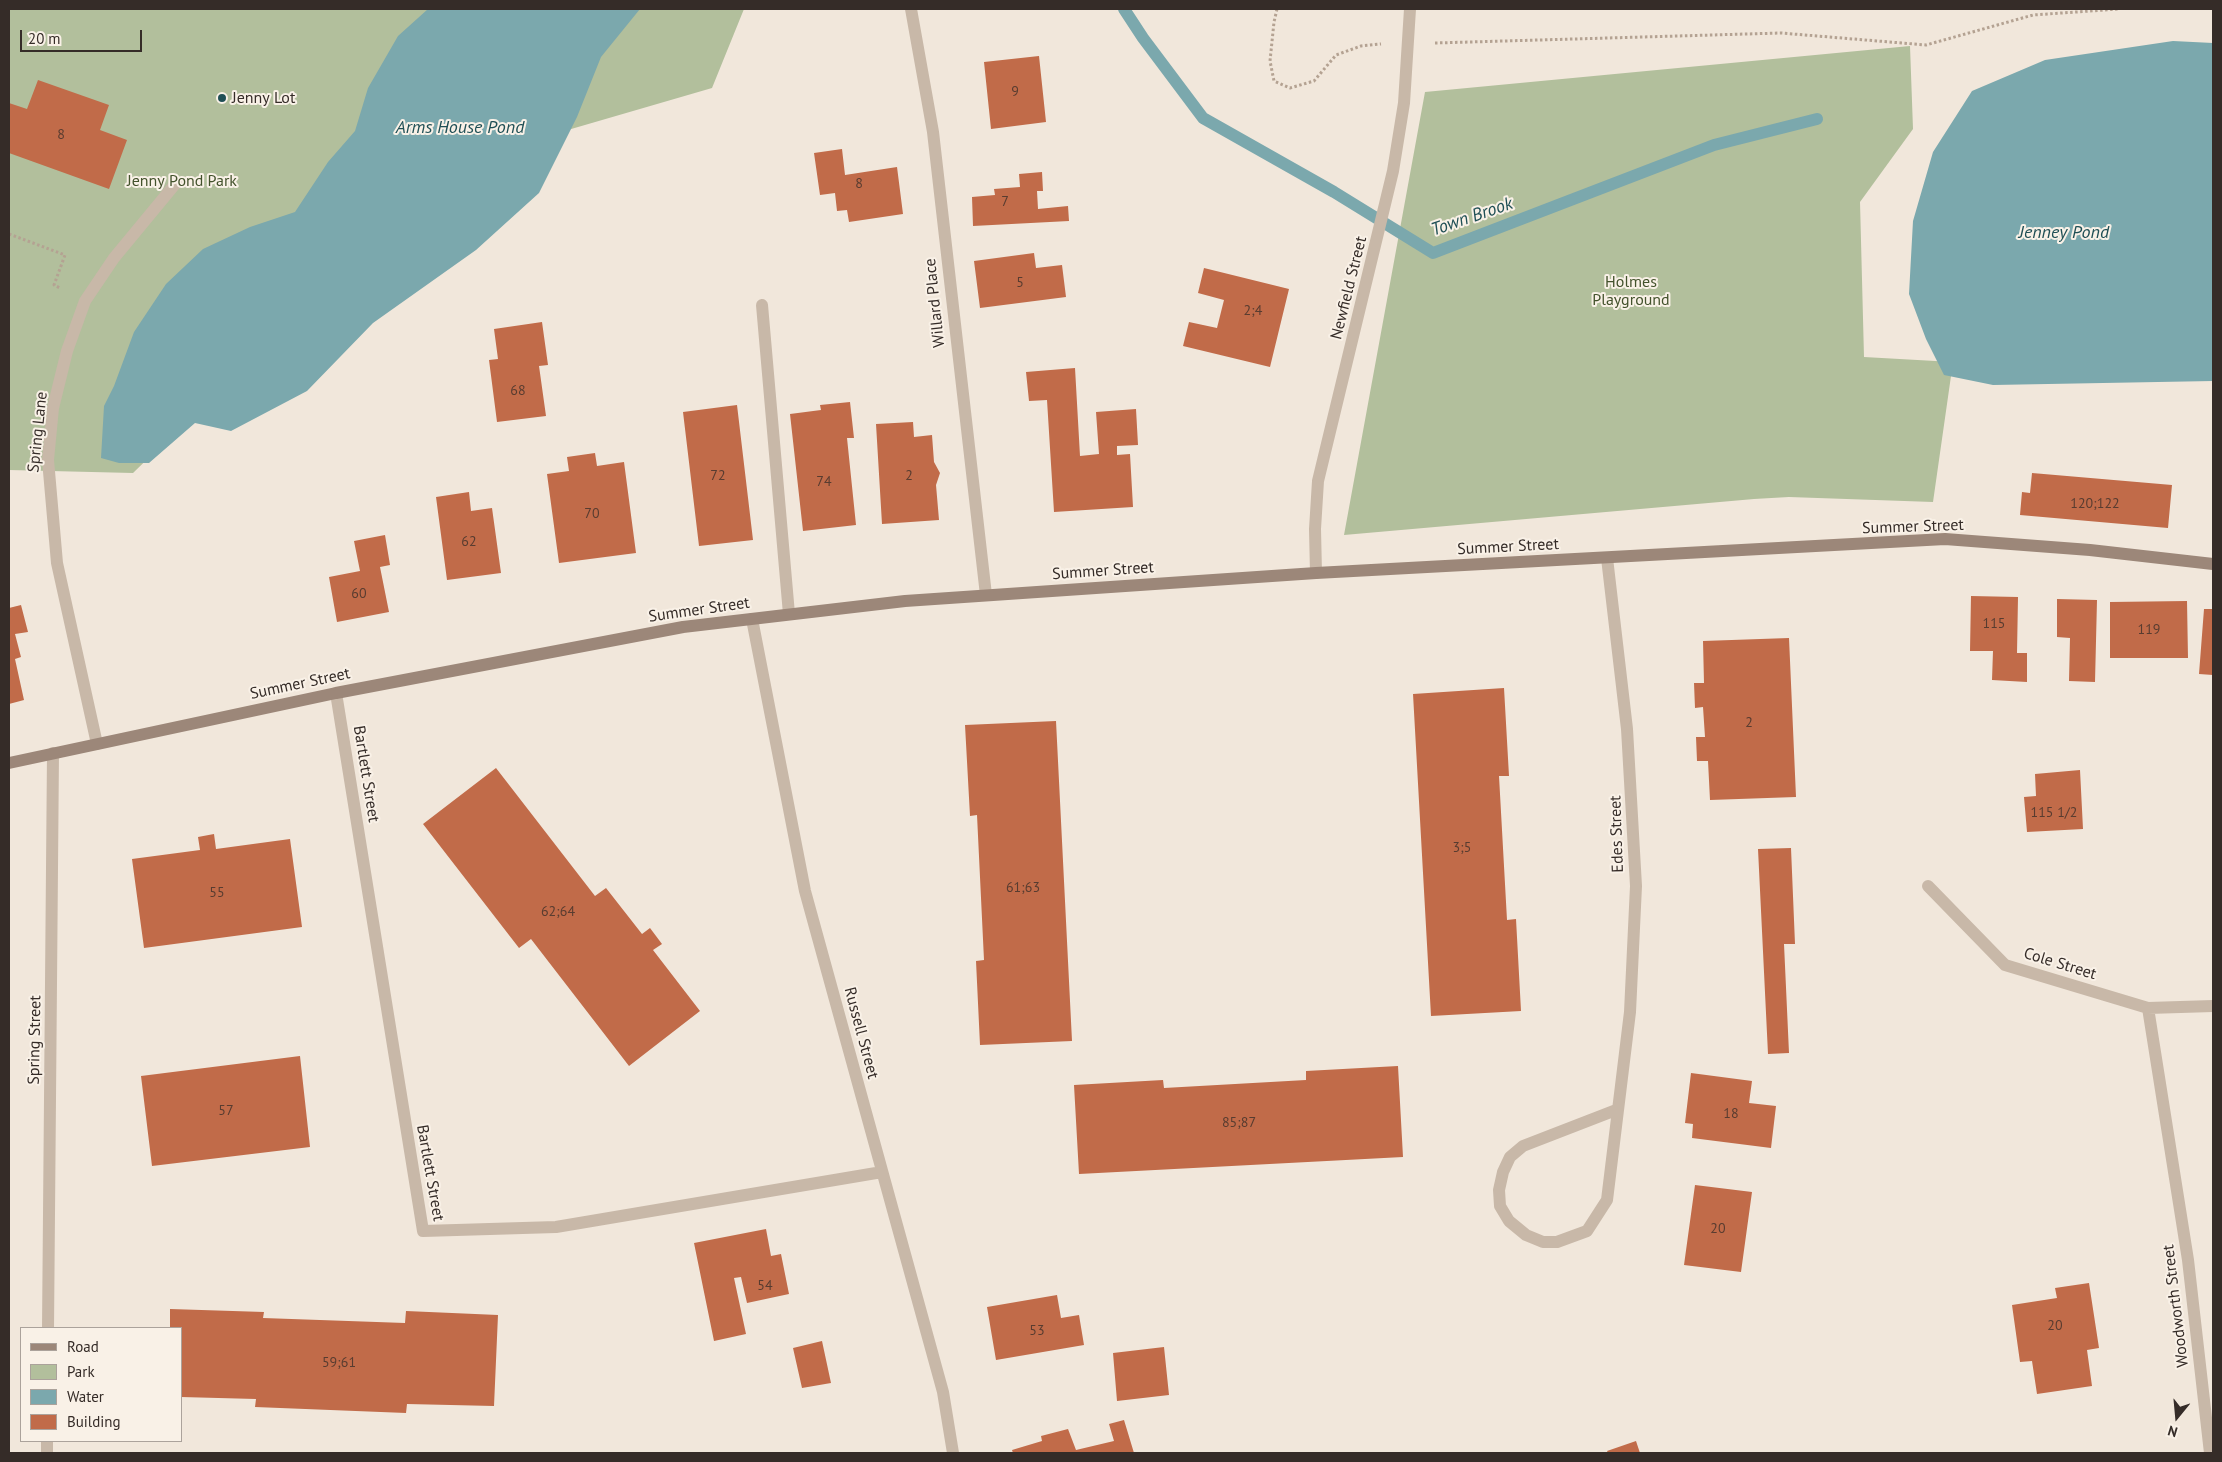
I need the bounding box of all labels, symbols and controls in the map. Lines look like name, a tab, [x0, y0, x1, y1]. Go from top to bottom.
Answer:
scale bar	[22, 20, 145, 52]
text: 20 m	[28, 29, 61, 48]
house number: 9	[1011, 84, 1019, 100]
place label: Jenny Lot	[232, 88, 295, 108]
marker: Jenny Lot	[216, 92, 228, 104]
water label: Arms House Pond	[396, 117, 524, 139]
house number: 8	[57, 127, 65, 143]
park label: Jenny Pond Park	[127, 171, 237, 191]
house number: 8	[855, 176, 863, 192]
water label: Town Brook	[1428, 193, 1516, 241]
house number: 7	[1001, 194, 1009, 210]
water label: Jenney Pond	[2019, 222, 2109, 244]
street label: Newfield Street	[1327, 234, 1371, 342]
street label: Willard Place	[921, 257, 949, 349]
park label: Holmes Playground	[1592, 272, 1670, 310]
house number: 5	[1016, 275, 1024, 291]
house number: 2;4	[1244, 303, 1262, 319]
house number: 68	[510, 383, 526, 399]
street label: Spring Lane	[24, 391, 52, 473]
house number: 72	[710, 468, 726, 484]
house number: 2	[905, 468, 913, 484]
house number: 74	[816, 474, 832, 490]
house number: 120;122	[2070, 496, 2120, 512]
house number: 70	[584, 506, 600, 522]
street label: Summer Street	[1862, 516, 1964, 538]
house number: 62	[461, 534, 477, 550]
street label: Summer Street	[1457, 535, 1559, 559]
street label: Summer Street	[1052, 558, 1154, 584]
house number: 60	[351, 586, 367, 602]
street label: Summer Street	[647, 593, 751, 627]
house number: 115	[1983, 616, 2005, 632]
house number: 119	[2138, 622, 2160, 638]
street label: Summer Street	[248, 664, 352, 704]
house number: 2	[1745, 715, 1753, 731]
street label: Bartlett Street	[349, 724, 383, 824]
street label: Edes Street	[1606, 795, 1628, 873]
house number: 115 1/2	[2031, 805, 2077, 821]
house number: 3;5	[1453, 840, 1471, 856]
house number: 61;63	[1006, 880, 1040, 896]
house number: 55	[209, 885, 225, 901]
house number: 62;64	[541, 904, 575, 920]
street label: Cole Street	[2021, 944, 2099, 984]
street label: Russell Street	[840, 985, 882, 1081]
street label: Spring Street	[25, 995, 45, 1085]
house number: 57	[218, 1103, 234, 1119]
house number: 18	[1723, 1106, 1739, 1122]
house number: 85;87	[1222, 1115, 1256, 1131]
street label: Bartlett Street	[412, 1123, 448, 1223]
house number: 20	[1710, 1221, 1726, 1237]
street label: Woodworth Street	[2159, 1243, 2193, 1369]
house number: 54	[757, 1278, 773, 1294]
house number: 20	[2047, 1318, 2063, 1334]
house number: 53	[1029, 1323, 1045, 1339]
legend	[20, 1327, 182, 1442]
text: Road	[67, 1337, 99, 1356]
house number: 59;61	[322, 1355, 356, 1371]
text: Park	[67, 1362, 95, 1381]
text: Water	[67, 1387, 104, 1406]
north arrow	[2152, 1392, 2202, 1442]
text: Building	[67, 1412, 121, 1431]
text: N	[2166, 1421, 2180, 1441]

